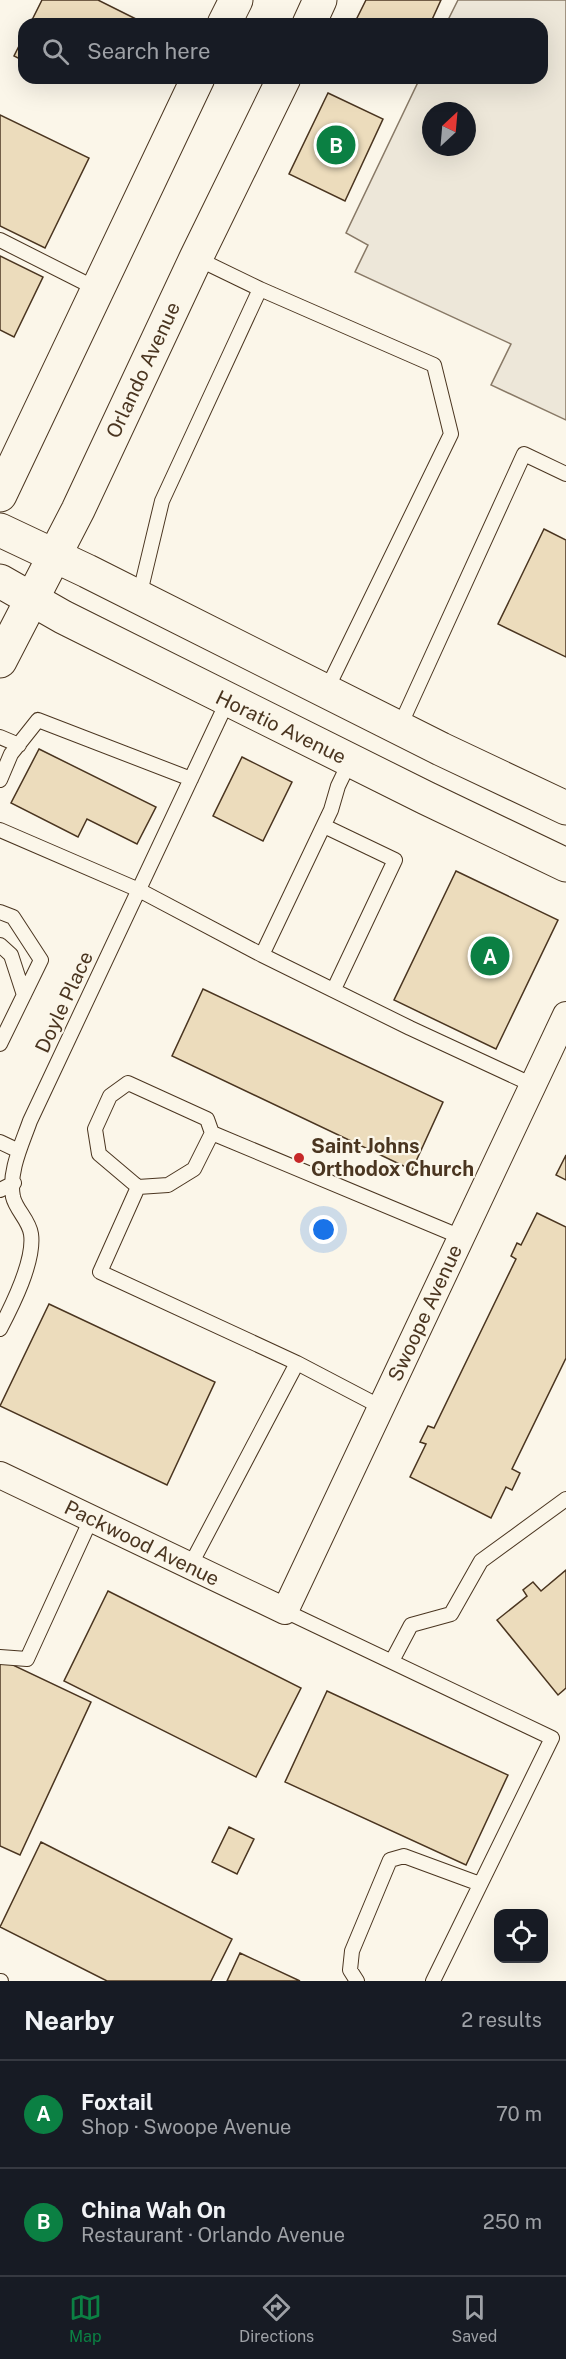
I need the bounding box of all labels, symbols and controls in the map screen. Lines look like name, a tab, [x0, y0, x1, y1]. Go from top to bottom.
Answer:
search box	[18, 18, 548, 84]
icon: search	[39, 35, 72, 68]
text: Search here	[87, 38, 211, 64]
north arrow	[422, 102, 476, 156]
pin: B	[316, 122, 356, 168]
street label: Orlando Avenue	[101, 298, 185, 442]
street label: Horatio Avenue	[212, 685, 350, 769]
pin: A	[470, 934, 510, 978]
street label: Doyle Place	[30, 947, 98, 1057]
place label: Saint Johns Orthodox Church	[311, 1134, 474, 1181]
marker: Saint Johns Orthodox Church	[292, 1151, 306, 1165]
your location	[309, 1215, 338, 1244]
street label: Swoope Avenue	[383, 1241, 467, 1385]
street label: Packwood Avenue	[61, 1495, 223, 1591]
map controls	[494, 1909, 548, 1963]
button: locate	[494, 1909, 548, 1963]
text: Nearby	[24, 2005, 114, 2036]
text: 2 results	[461, 2008, 542, 2032]
text: Foxtail	[81, 2089, 153, 2115]
text: A	[36, 2102, 51, 2126]
text: 70 m	[496, 2102, 542, 2126]
text: Shop · Swoope Avenue	[81, 2115, 291, 2139]
text: China Wah On	[81, 2197, 226, 2223]
text: B	[37, 2210, 50, 2234]
text: 250 m	[483, 2210, 542, 2234]
text: Restaurant · Orlando Avenue	[81, 2223, 345, 2247]
tab: Map	[69, 2291, 102, 2346]
tab: Directions	[239, 2291, 314, 2346]
tab: Saved	[452, 2291, 497, 2346]

